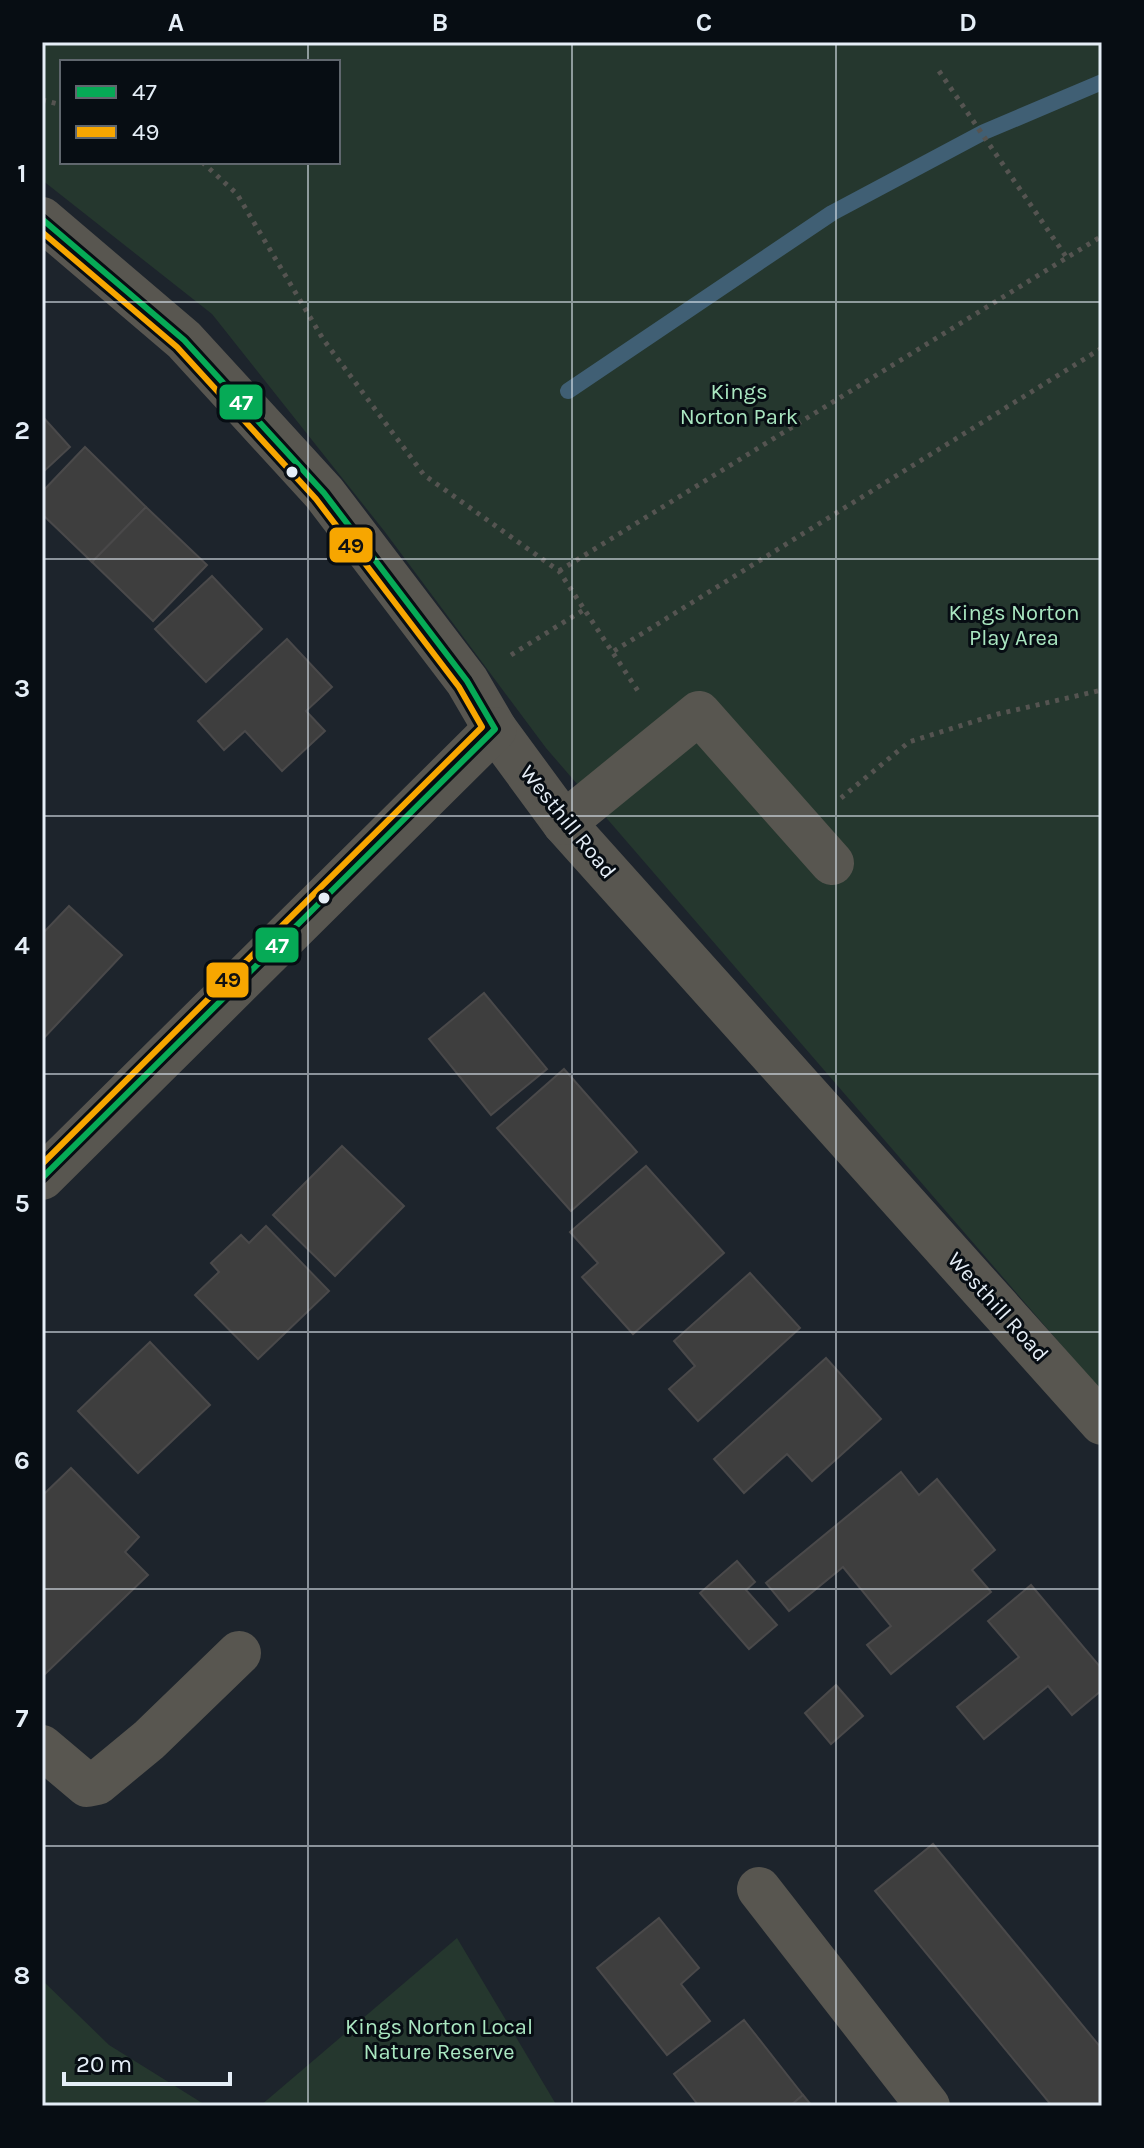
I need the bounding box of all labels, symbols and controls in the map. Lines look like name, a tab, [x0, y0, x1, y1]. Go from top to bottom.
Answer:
text: A	[168, 7, 184, 38]
text: B	[432, 7, 448, 38]
text: C	[696, 7, 712, 38]
text: D	[959, 7, 977, 38]
legend	[60, 60, 340, 164]
text: 47	[132, 78, 157, 106]
text: 49	[132, 118, 159, 146]
text: 1	[17, 158, 27, 189]
park label: Kings Norton Park	[680, 379, 798, 430]
line badge: 47	[218, 383, 264, 421]
text: 47	[229, 390, 253, 416]
text: 2	[14, 415, 30, 446]
unlabelled marker	[284, 464, 300, 480]
line badge: 49	[328, 526, 374, 564]
text: 49	[338, 533, 364, 559]
park label: Kings Norton Play Area	[949, 600, 1080, 651]
text: 3	[14, 673, 30, 704]
street label: Westhill Road	[514, 760, 622, 884]
unlabelled marker	[316, 890, 332, 906]
line badge: 47	[254, 926, 300, 964]
text: 4	[14, 930, 30, 961]
text: 47	[265, 933, 289, 959]
line badge: 49	[205, 961, 250, 999]
text: 49	[215, 967, 241, 993]
text: 5	[14, 1188, 30, 1219]
street label: Westhill Road	[942, 1247, 1054, 1367]
text: 6	[14, 1445, 30, 1476]
text: 7	[16, 1703, 29, 1734]
text: 8	[14, 1960, 30, 1991]
park label: Kings Norton Local Nature Reserve	[345, 2014, 533, 2065]
scale bar	[64, 2036, 230, 2086]
text: 20 m	[76, 2050, 132, 2078]

